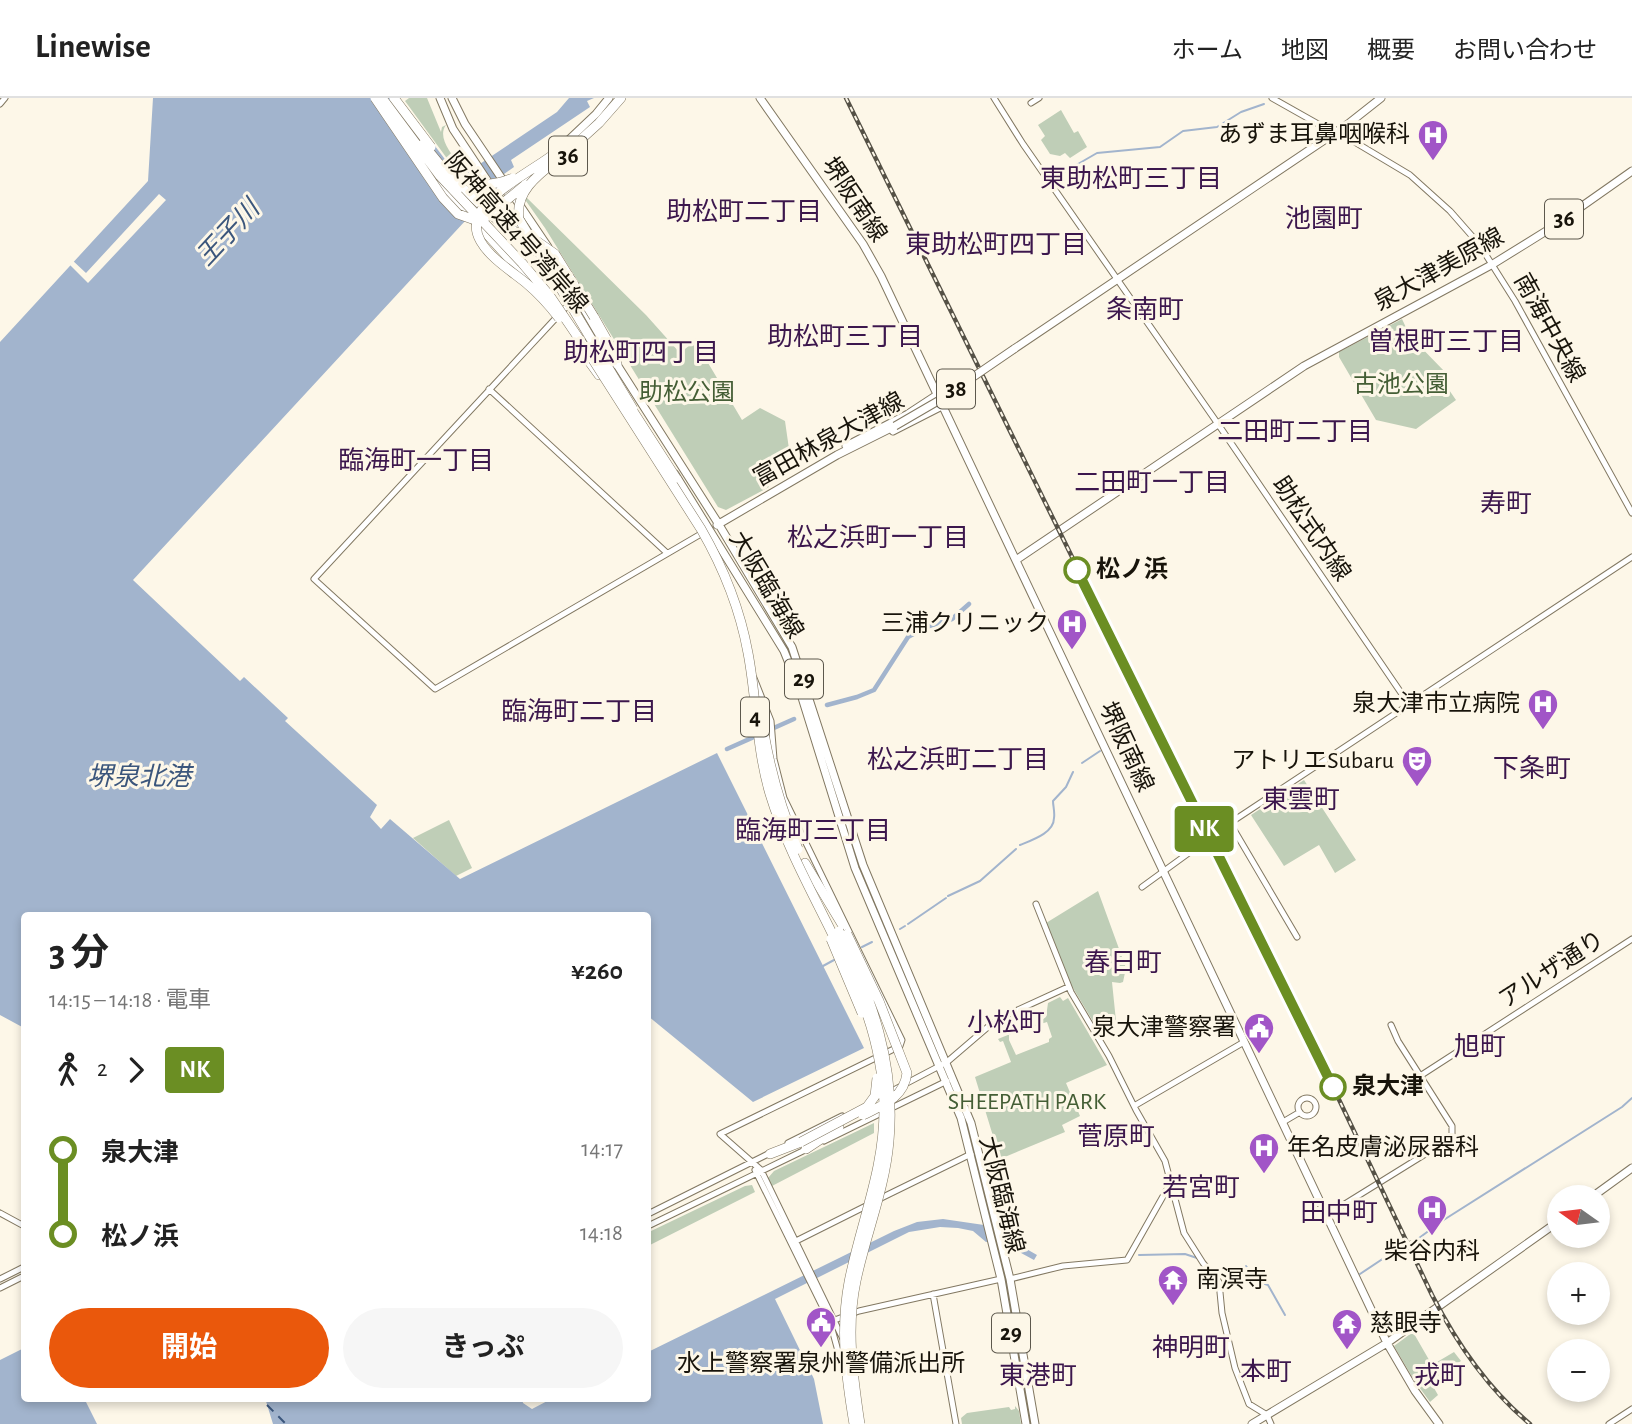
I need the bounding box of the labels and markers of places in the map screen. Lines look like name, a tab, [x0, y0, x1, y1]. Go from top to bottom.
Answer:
hospital icon: あずま耳鼻咽喉科	[1416, 118, 1450, 162]
place label: あずま耳鼻咽喉科	[1218, 121, 1410, 147]
place label: 松ノ浜	[1096, 556, 1168, 582]
marker: 松ノ浜	[1064, 557, 1090, 583]
hospital icon: 三浦クリニック	[1055, 607, 1089, 651]
place label: 三浦クリニック	[881, 610, 1049, 636]
hospital icon: 泉大津市立病院	[1526, 687, 1560, 731]
place label: 泉大津市立病院	[1352, 690, 1520, 716]
theatre icon: アトリエSubaru	[1400, 744, 1434, 788]
place label: アトリエSubaru	[1231, 749, 1394, 773]
public building icon: 泉大津警察署	[1242, 1011, 1276, 1055]
place label: 泉大津警察署	[1092, 1014, 1236, 1040]
place label: 泉大津	[1352, 1073, 1424, 1099]
marker: 泉大津	[1320, 1074, 1346, 1100]
hospital icon: 年名皮膚泌尿器科	[1247, 1131, 1281, 1175]
place label: 年名皮膚泌尿器科	[1287, 1134, 1479, 1160]
hospital icon: 柴谷内科	[1415, 1193, 1449, 1237]
place label: 柴谷内科	[1384, 1238, 1480, 1264]
temple icon: 南溟寺	[1156, 1263, 1190, 1307]
place label: 南溟寺	[1196, 1266, 1268, 1292]
public building icon: 水上警察署泉州警備派出所	[804, 1305, 838, 1349]
temple icon: 慈眼寺	[1330, 1307, 1364, 1351]
place label: 慈眼寺	[1370, 1310, 1442, 1336]
place label: 水上警察署泉州警備派出所	[677, 1350, 965, 1376]

